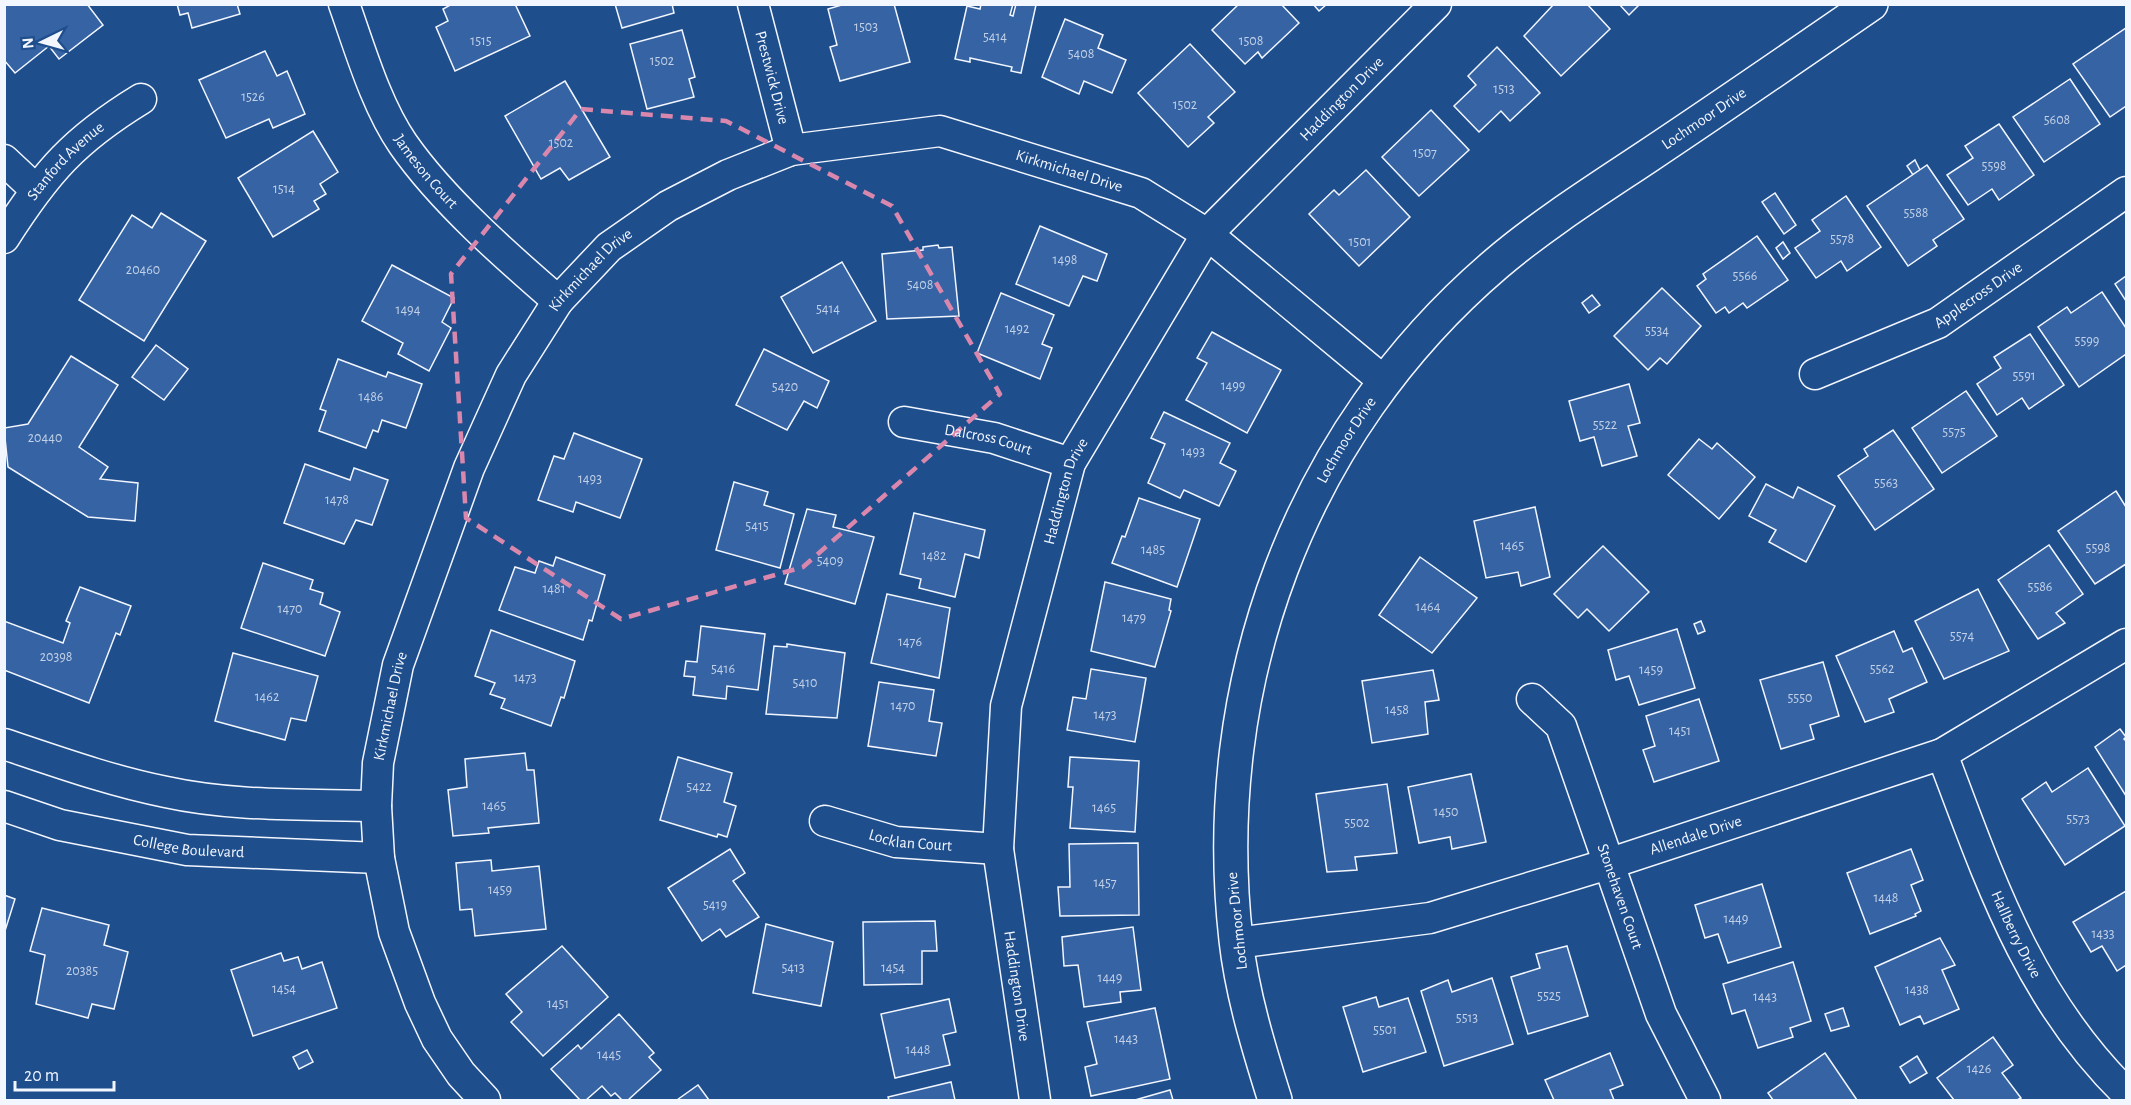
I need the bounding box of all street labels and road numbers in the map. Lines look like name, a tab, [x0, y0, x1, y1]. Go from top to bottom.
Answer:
street label: Prestwick Drive	[752, 29, 792, 126]
street label: Haddington Drive	[1297, 54, 1387, 144]
street label: Lochmoor Drive	[1659, 84, 1749, 152]
street label: Stanford Avenue	[24, 119, 107, 203]
street label: Jameson Court	[391, 132, 461, 212]
street label: Kirkmichael Drive	[1014, 147, 1125, 195]
street label: Kirkmichael Drive	[546, 225, 635, 314]
street label: Applecross Drive	[1931, 259, 2025, 331]
street label: Lochmoor Drive	[1314, 394, 1379, 486]
street label: Dalcross Court	[943, 421, 1034, 458]
street label: Haddington Drive	[1041, 435, 1091, 546]
street label: Kirkmichael Drive	[371, 649, 410, 762]
street label: Allendale Drive	[1648, 813, 1744, 858]
street label: Locklan Court	[867, 826, 952, 854]
street label: College Boulevard	[132, 832, 245, 860]
street label: Stonehaven Court	[1595, 842, 1646, 951]
street label: Lochmoor Drive	[1224, 871, 1250, 971]
street label: Hallberry Drive	[1988, 888, 2044, 981]
street label: Haddington Drive	[1001, 930, 1033, 1042]

